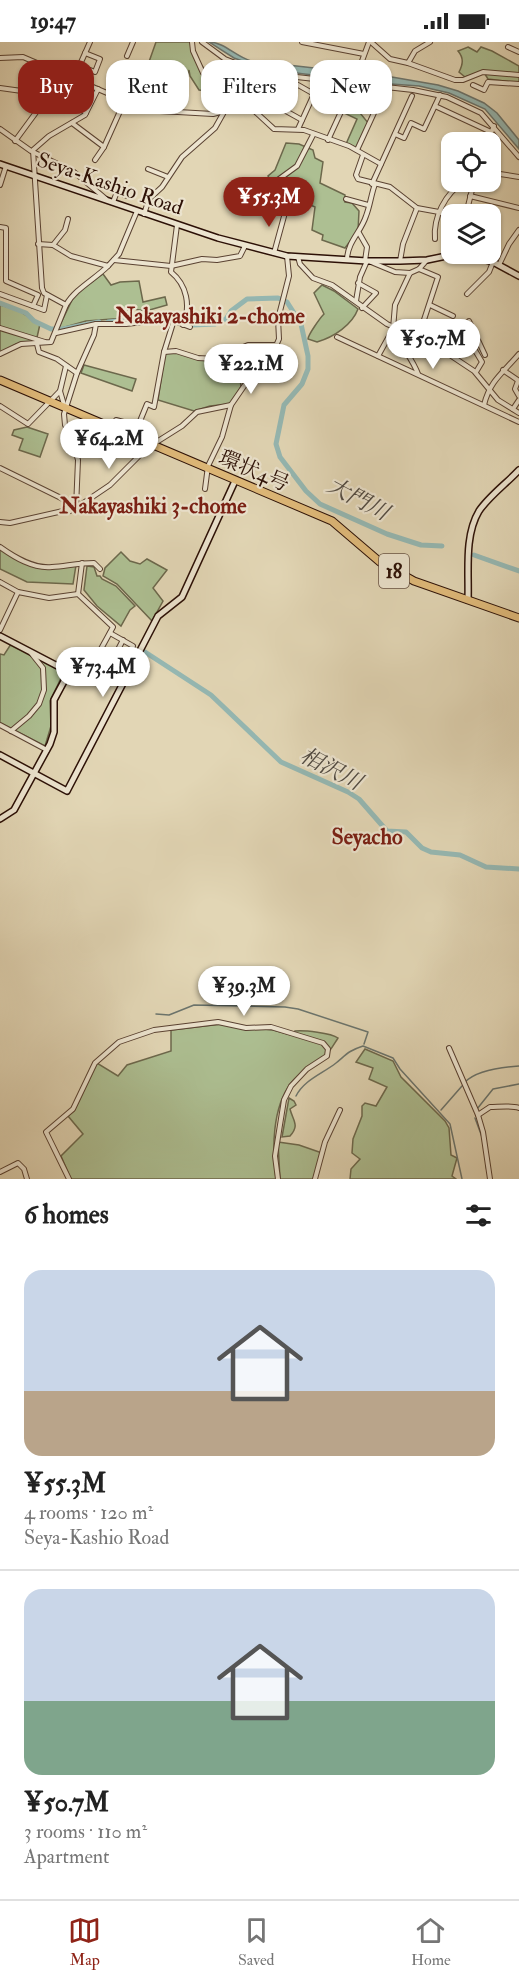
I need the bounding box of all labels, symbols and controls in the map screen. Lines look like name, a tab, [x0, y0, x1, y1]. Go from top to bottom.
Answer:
text: 19:47	[30, 7, 76, 35]
chip: Buy	[18, 60, 94, 114]
chip: Rent	[106, 60, 189, 114]
chip: Filters	[201, 60, 298, 114]
chip: New	[310, 60, 392, 114]
map controls	[441, 132, 501, 264]
button: locate	[441, 132, 501, 192]
street label: Seya-Kashio Road	[34, 146, 187, 222]
pin: ¥55.3M	[220, 177, 318, 228]
text: ¥55.3M	[237, 184, 301, 209]
button: layers	[441, 204, 501, 264]
district label: Nakayashiki 2-chome	[114, 302, 306, 331]
pin: ¥50.7M	[384, 319, 482, 370]
text: ¥50.7M	[400, 326, 466, 351]
pin: ¥22.1M	[202, 344, 300, 395]
text: ¥22.1M	[218, 351, 284, 376]
pin: ¥64.2M	[60, 419, 158, 470]
text: ¥64.2M	[74, 426, 144, 451]
street label: 環状4号	[215, 444, 293, 498]
water label: 大門川	[322, 471, 395, 528]
district label: Nakayashiki 3-chome	[59, 492, 247, 521]
road number: 18	[379, 554, 409, 588]
pin: ¥73.4M	[54, 647, 152, 698]
text: ¥73.4M	[70, 654, 136, 679]
water label: 相沢川	[295, 742, 369, 797]
district label: Seyacho	[331, 823, 403, 852]
pin: ¥39.3M	[195, 966, 293, 1017]
text: ¥39.3M	[212, 973, 276, 998]
text: 6 homes	[24, 1199, 109, 1231]
icon: filters	[462, 1199, 495, 1232]
icon: home	[206, 1309, 314, 1417]
text: ¥55.3M	[24, 1468, 106, 1500]
text: 4 rooms · 120 m²	[24, 1500, 153, 1525]
text: Seya-Kashio Road	[24, 1525, 169, 1550]
icon: home	[206, 1628, 314, 1736]
text: ¥50.7M	[24, 1787, 109, 1819]
text: 3 rooms · 110 m²	[24, 1819, 147, 1844]
text: Apartment	[24, 1844, 109, 1869]
tab: Map	[68, 1914, 101, 1970]
tab: Saved	[238, 1914, 274, 1970]
tab: Home	[411, 1914, 451, 1970]

